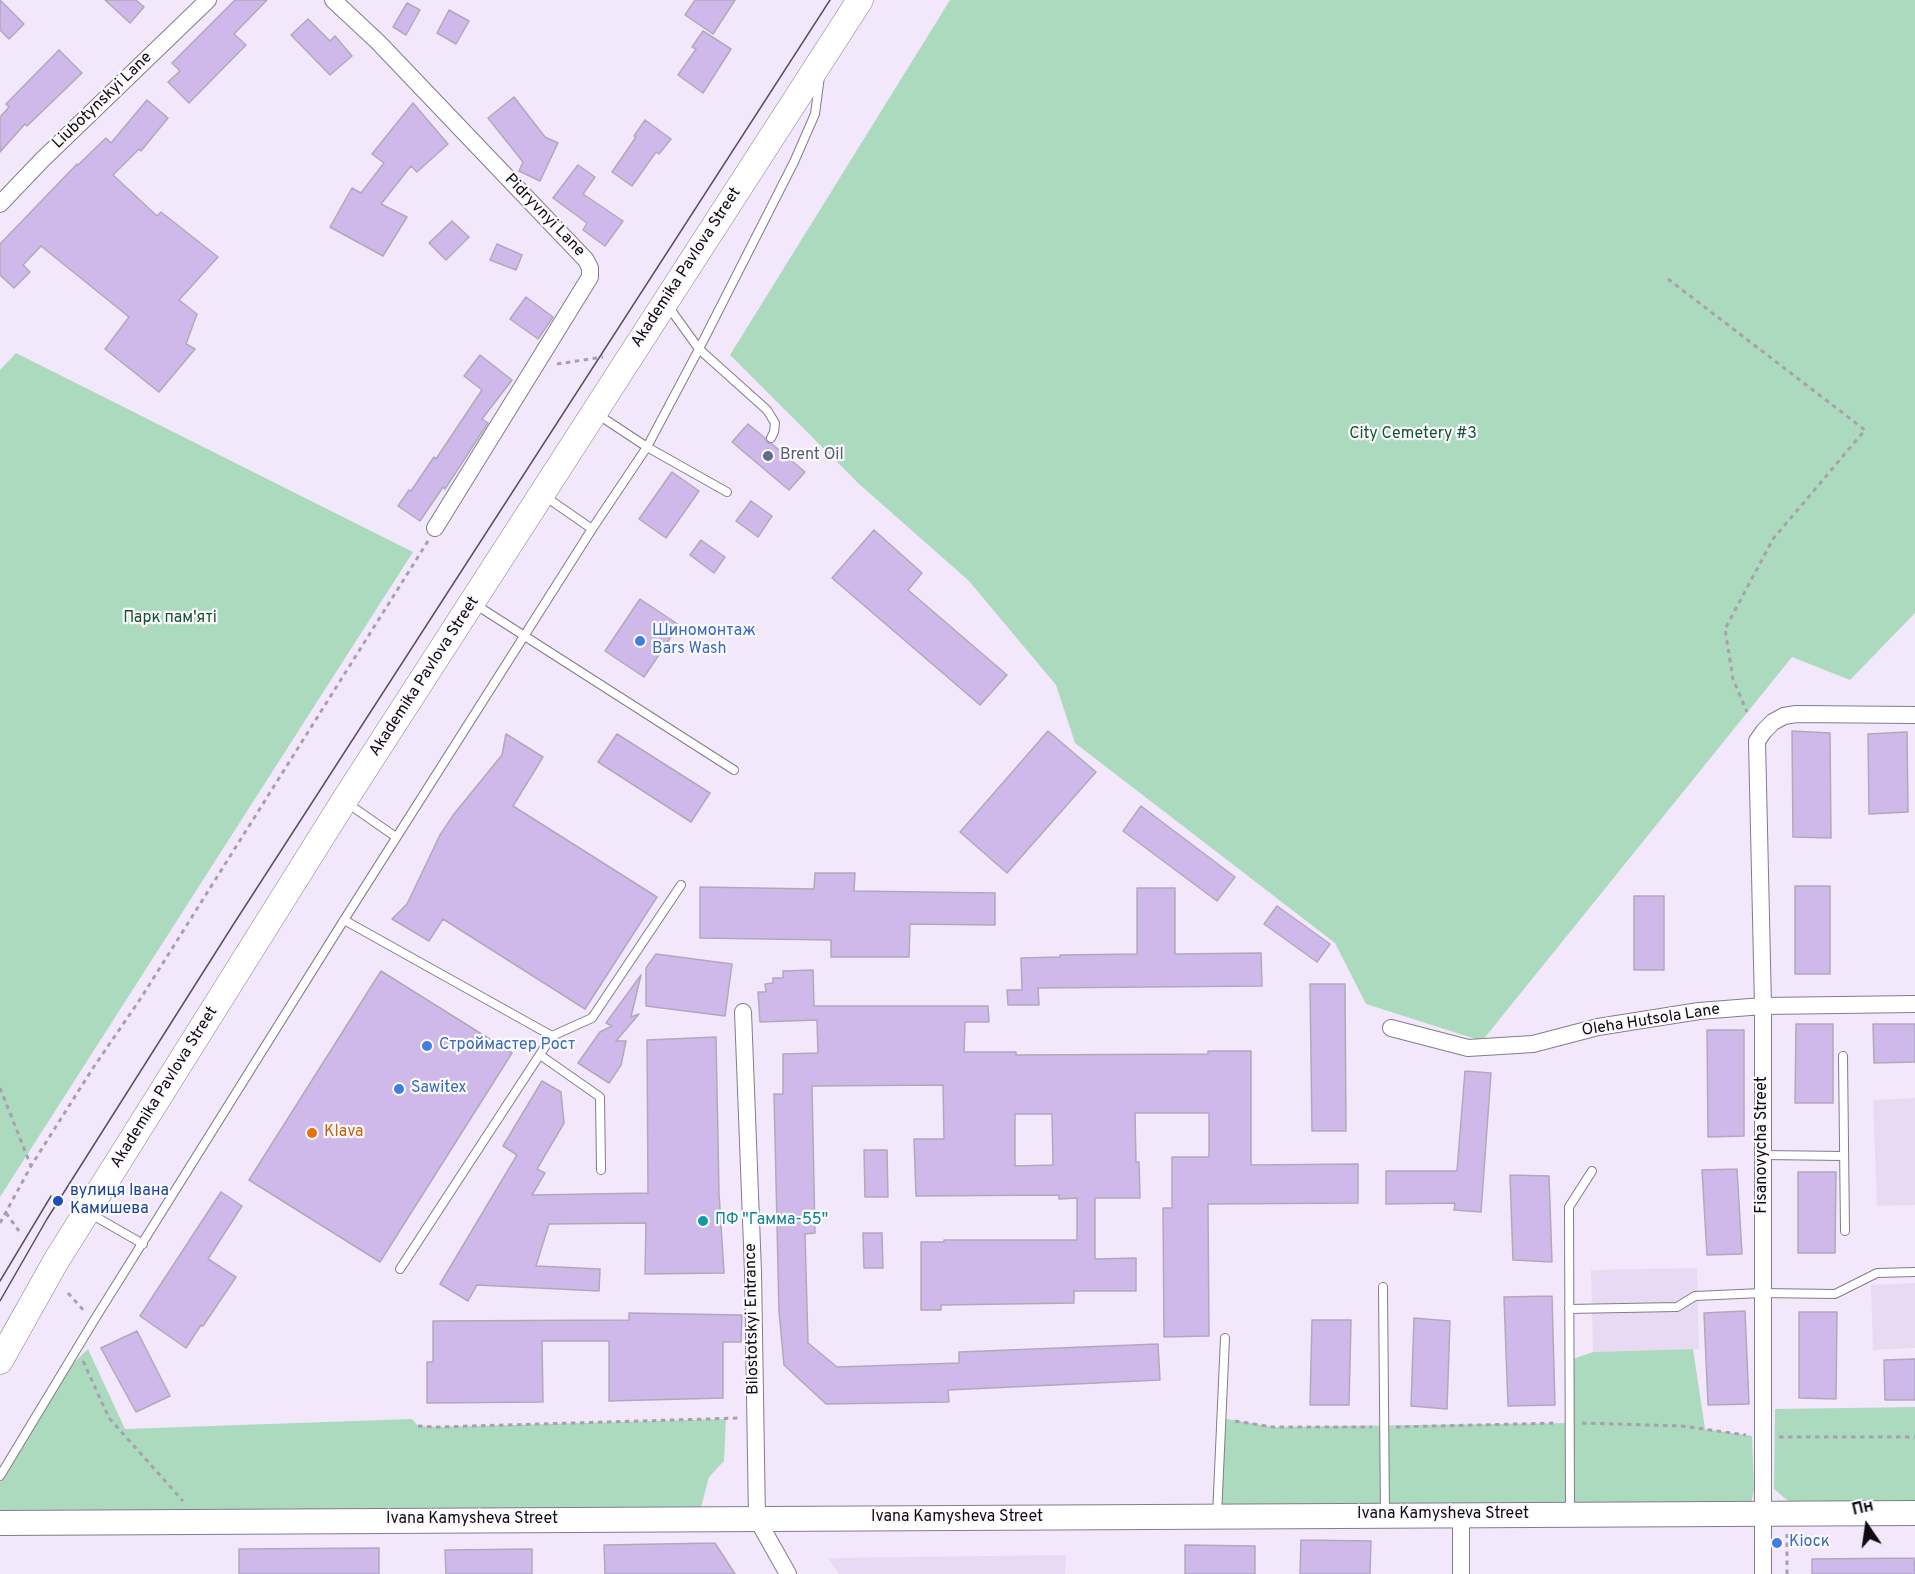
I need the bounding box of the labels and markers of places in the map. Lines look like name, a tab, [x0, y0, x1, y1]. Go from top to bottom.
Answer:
place label: Brent Oil	[780, 446, 844, 466]
marker: Brent Oil	[761, 449, 775, 463]
place label: Шиномонтаж Bars Wash	[652, 622, 756, 660]
marker: Шиномонтаж Bars Wash	[633, 634, 647, 648]
place label: Строймастер Рост	[439, 1036, 575, 1056]
marker: Строймастер Рост	[420, 1039, 434, 1053]
place label: Sawitex	[411, 1079, 467, 1099]
marker: Sawitex	[392, 1082, 406, 1096]
place label: Klava	[324, 1123, 363, 1143]
marker: Klava	[305, 1126, 319, 1140]
place label: вулиця Івана Камишева	[70, 1182, 169, 1220]
marker: вулиця Івана Камишева	[51, 1194, 65, 1208]
place label: ПФ "Гамма-55"	[715, 1211, 828, 1231]
marker: ПФ "Гамма-55"	[696, 1214, 710, 1228]
place label: Кіоск	[1789, 1533, 1830, 1553]
marker: Кіоск	[1770, 1536, 1784, 1550]

